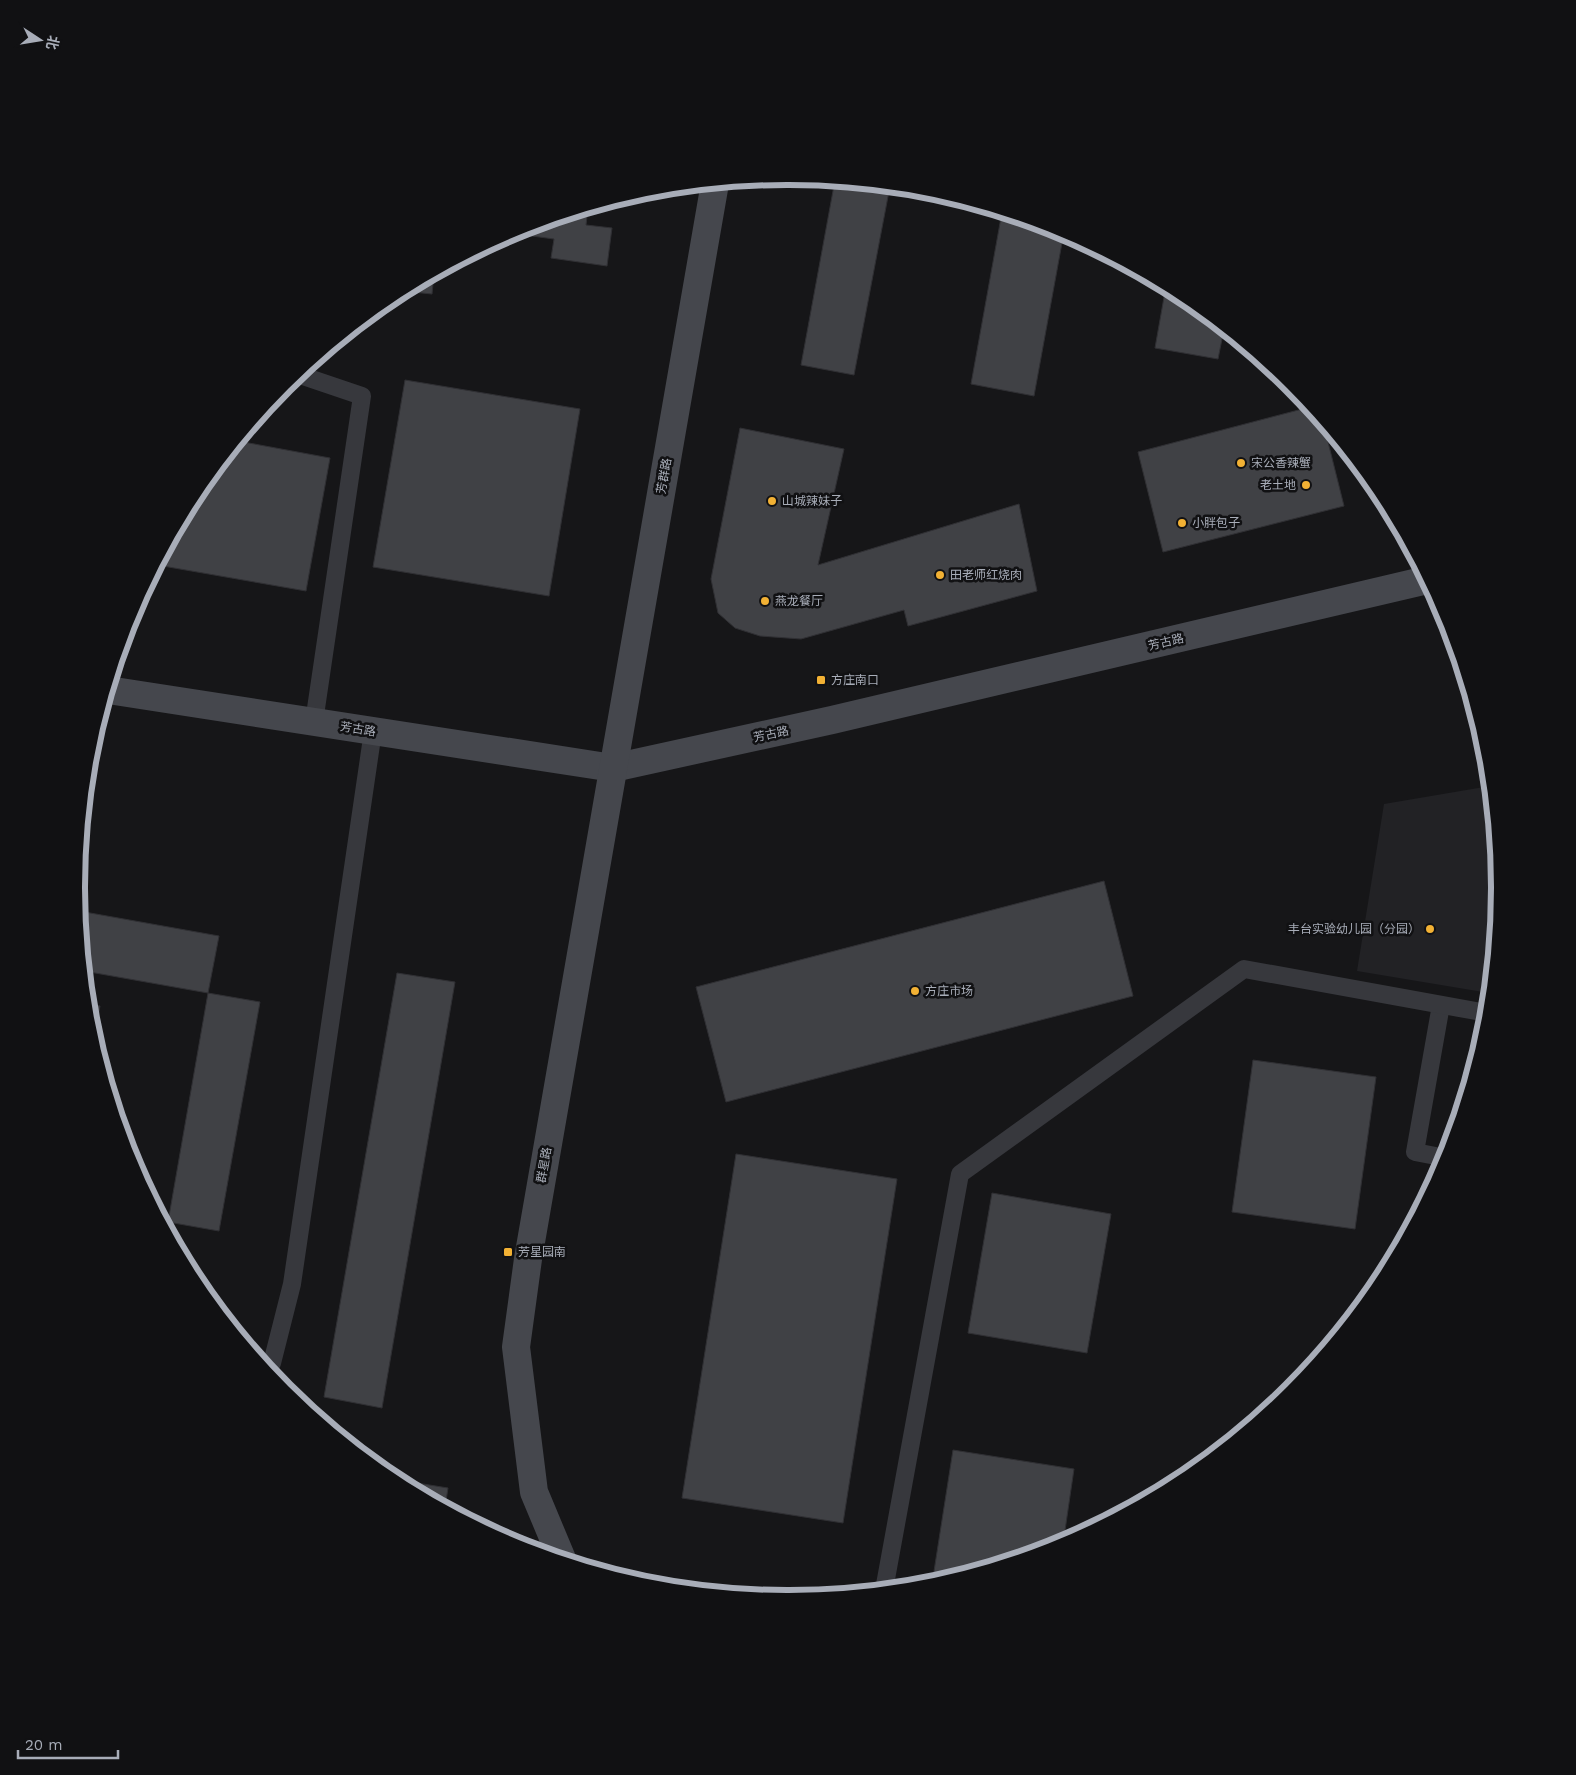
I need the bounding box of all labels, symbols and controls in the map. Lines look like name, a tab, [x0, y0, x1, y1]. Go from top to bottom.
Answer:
north arrow	[15, 15, 65, 65]
text: 北	[43, 34, 62, 51]
place label: 宋公香辣蟹	[1251, 456, 1311, 470]
street label: 芳群路	[654, 457, 674, 495]
marker: 宋公香辣蟹	[1235, 457, 1247, 469]
place label: 老土地	[1260, 478, 1296, 492]
marker: 老土地	[1300, 479, 1312, 491]
place label: 山城辣妹子	[782, 494, 842, 508]
marker: 山城辣妹子	[766, 495, 778, 507]
place label: 小胖包子	[1192, 516, 1240, 530]
marker: 小胖包子	[1176, 517, 1188, 529]
place label: 田老师红烧肉	[950, 568, 1022, 582]
marker: 田老师红烧肉	[934, 569, 946, 581]
place label: 燕龙餐厅	[775, 594, 823, 608]
marker: 燕龙餐厅	[759, 595, 771, 607]
street label: 芳古路	[1147, 631, 1185, 653]
place label: 方庄南口	[831, 673, 879, 687]
marker: 方庄南口	[815, 674, 827, 686]
street label: 芳古路	[339, 719, 377, 739]
street label: 芳古路	[752, 723, 790, 745]
place label: 丰台实验幼儿园（分园）	[1288, 922, 1420, 936]
marker: 丰台实验幼儿园（分园）	[1424, 923, 1436, 935]
place label: 方庄市场	[925, 984, 973, 998]
marker: 方庄市场	[909, 985, 921, 997]
street label: 群星路	[534, 1146, 554, 1184]
place label: 芳星园南	[518, 1245, 566, 1259]
marker: 芳星园南	[502, 1246, 514, 1258]
scale bar	[18, 1728, 118, 1760]
text: 20 m	[25, 1736, 63, 1754]

